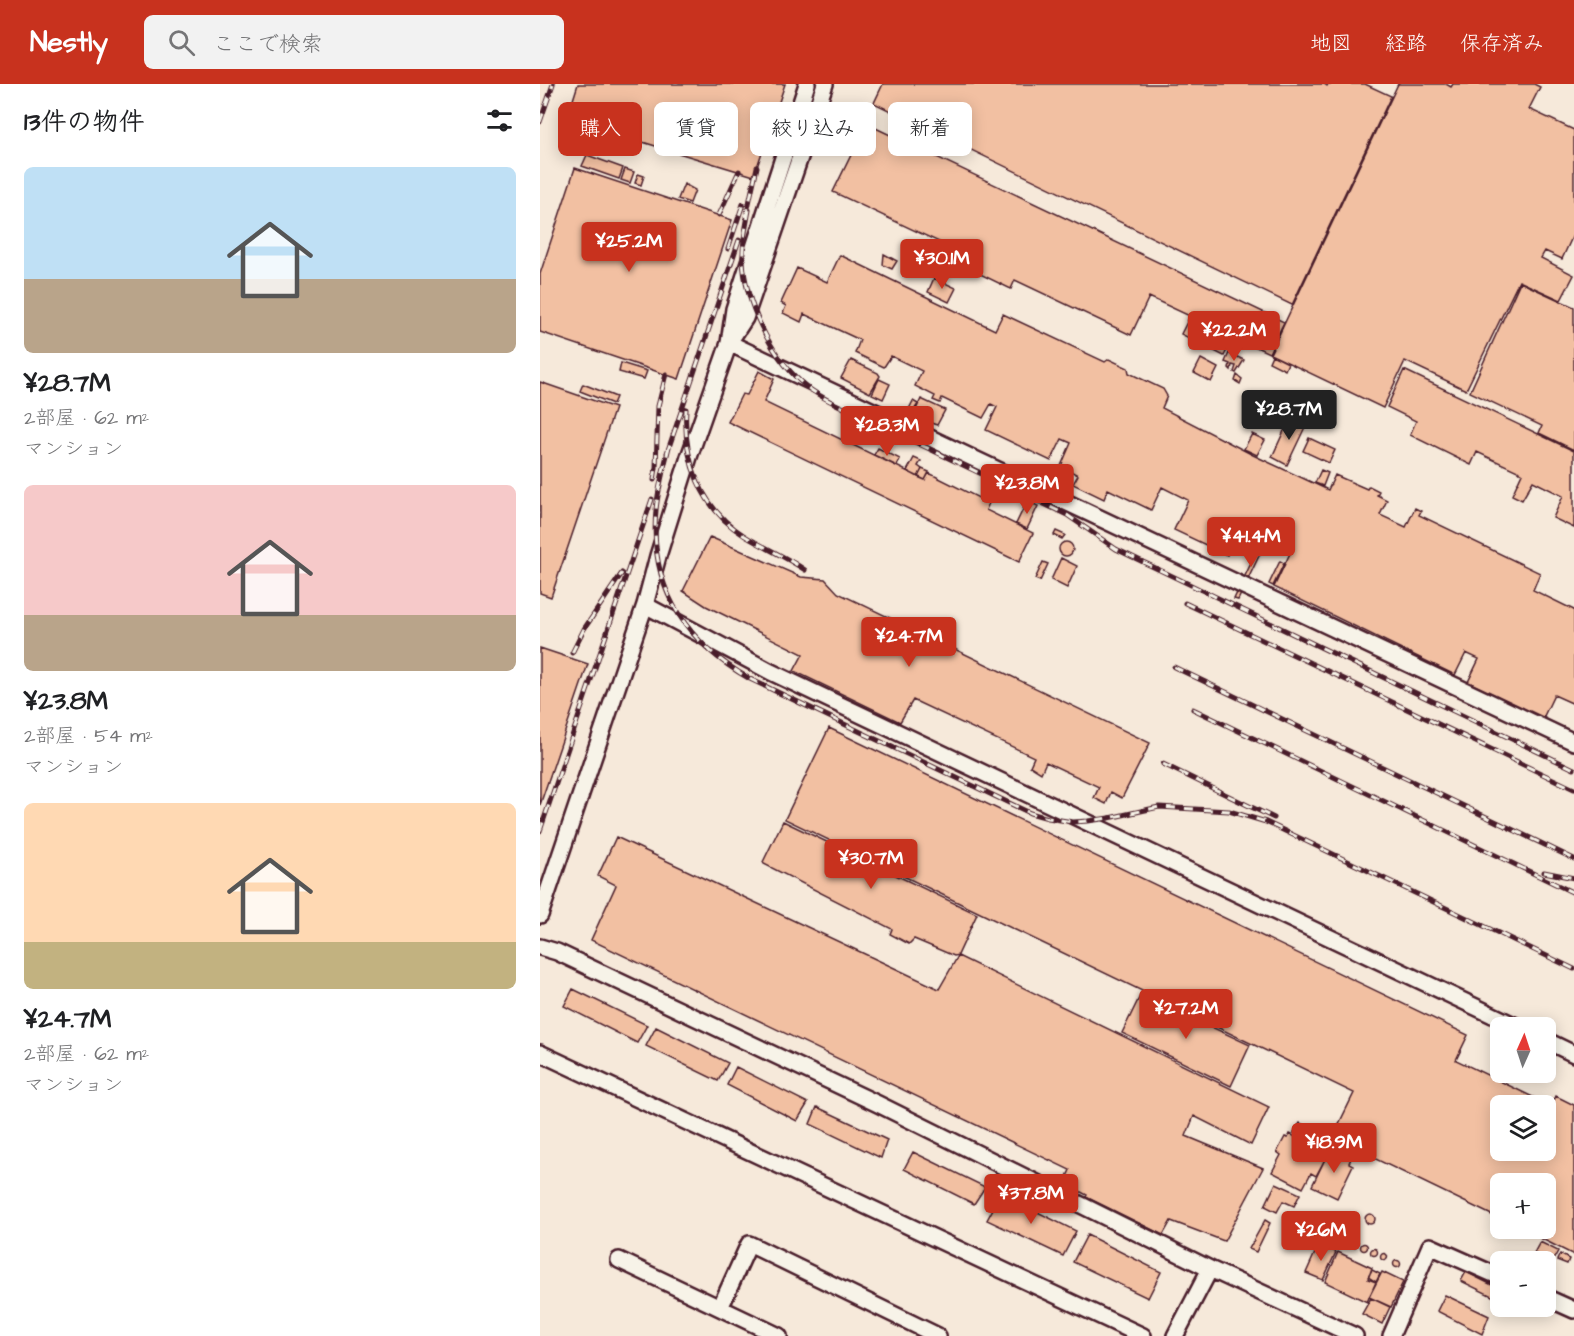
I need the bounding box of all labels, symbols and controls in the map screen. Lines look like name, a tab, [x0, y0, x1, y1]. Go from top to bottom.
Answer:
search box	[144, 15, 564, 69]
text: Nestly	[30, 23, 108, 62]
icon: search	[165, 26, 198, 59]
text: ここで検索	[213, 29, 323, 60]
text: 地図	[1310, 29, 1352, 58]
text: 経路	[1385, 29, 1427, 58]
text: 保存済み	[1460, 29, 1544, 58]
chip: 購入	[558, 102, 642, 156]
chip: 賃貸	[654, 102, 738, 156]
chip: 絞り込み	[750, 102, 876, 156]
chip: 新着	[888, 102, 972, 156]
text: 13件の物件	[24, 104, 145, 140]
icon: filters	[483, 104, 516, 137]
icon: home	[216, 206, 324, 314]
pin: ¥25.2M	[580, 222, 678, 273]
text: ¥25.2M	[595, 227, 663, 255]
pin: ¥30.1M	[893, 239, 991, 290]
text: ¥30.1M	[914, 244, 970, 272]
pin: ¥22.2M	[1185, 311, 1283, 362]
text: ¥22.2M	[1202, 316, 1266, 344]
text: ¥28.7M	[24, 365, 111, 401]
pin: ¥28.7M	[1240, 390, 1338, 441]
text: ¥28.7M	[1256, 395, 1322, 423]
text: 2部屋 · 62 m²	[24, 404, 149, 432]
pin: ¥28.3M	[838, 406, 936, 457]
text: ¥28.3M	[855, 411, 919, 439]
text: マンション	[24, 435, 123, 463]
pin: ¥23.8M	[978, 464, 1076, 515]
text: ¥23.8M	[995, 469, 1059, 497]
pin: ¥41.4M	[1202, 517, 1300, 568]
text: ¥41.4M	[1221, 522, 1281, 550]
icon: home	[216, 524, 324, 632]
pin: ¥24.7M	[860, 617, 958, 668]
text: ¥24.7M	[875, 622, 943, 650]
text: ¥23.8M	[24, 683, 108, 719]
text: 2部屋 · 54 m²	[24, 722, 153, 750]
text: マンション	[24, 753, 123, 781]
pin: ¥30.7M	[822, 839, 920, 890]
icon: home	[216, 842, 324, 950]
text: ¥30.7M	[838, 844, 904, 872]
pin: ¥27.2M	[1137, 989, 1235, 1040]
text: ¥27.2M	[1153, 994, 1219, 1022]
text: ¥24.7M	[24, 1001, 112, 1037]
north arrow	[1490, 1017, 1556, 1083]
map controls	[1490, 1017, 1556, 1317]
text: 2部屋 · 62 m²	[24, 1040, 149, 1068]
text: マンション	[24, 1071, 123, 1099]
button: layers	[1490, 1095, 1556, 1161]
pin: ¥18.9M	[1285, 1123, 1383, 1174]
text: ¥18.9M	[1306, 1128, 1362, 1156]
button: +	[1490, 1173, 1556, 1239]
pin: ¥37.8M	[982, 1174, 1080, 1225]
text: ¥37.8M	[998, 1179, 1064, 1207]
pin: ¥26M	[1285, 1211, 1357, 1262]
text: ¥26M	[1295, 1216, 1347, 1244]
button: −	[1490, 1251, 1556, 1317]

